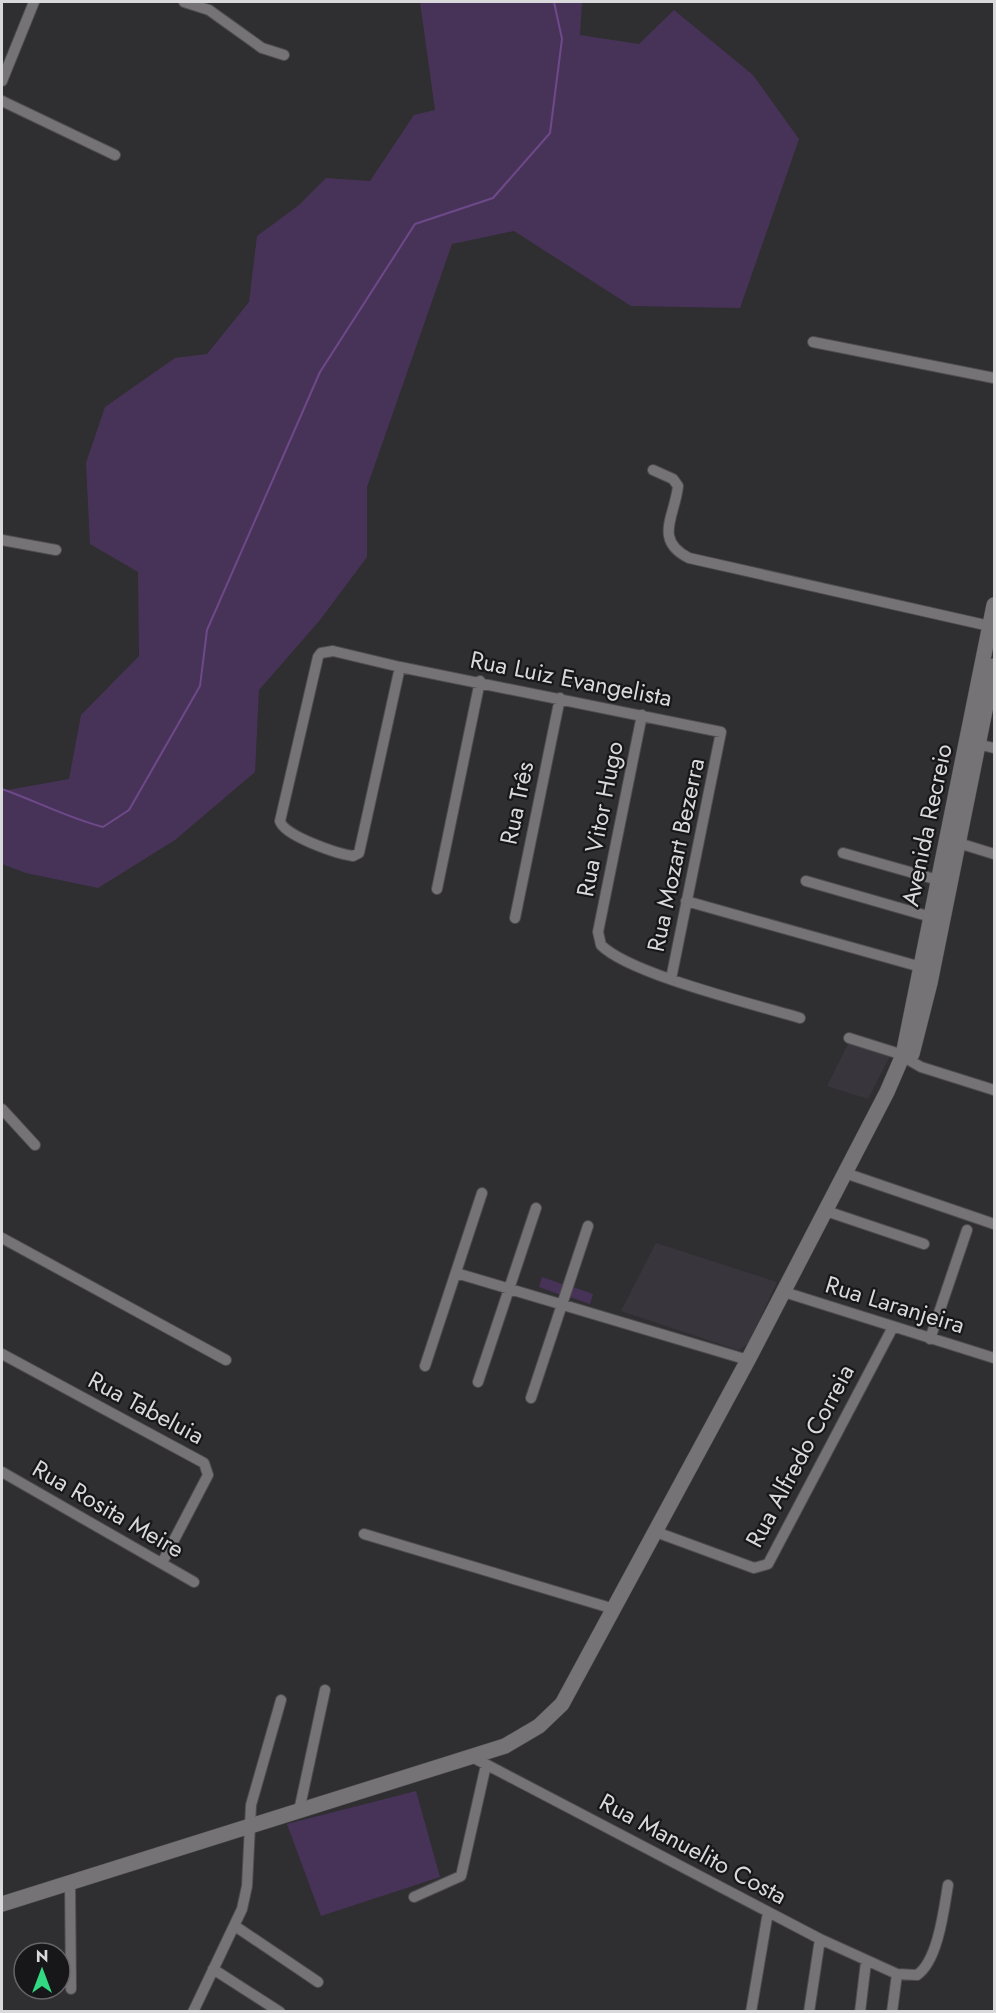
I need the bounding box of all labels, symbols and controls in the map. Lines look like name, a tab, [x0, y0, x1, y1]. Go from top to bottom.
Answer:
street label: Rua Luiz Evangelista	[467, 642, 675, 715]
street label: Rua Vitor Hugo	[567, 738, 632, 900]
street label: Avenida Recreio	[892, 740, 961, 909]
street label: Rua Mozart Bezerra	[638, 755, 713, 955]
street label: Rua Três	[491, 758, 542, 848]
street label: Rua Laranjeira	[821, 1267, 969, 1342]
street label: Rua Alfredo Correia	[736, 1358, 863, 1554]
street label: Rua Tabeluia	[82, 1362, 211, 1453]
street label: Rua Rosita Meire	[26, 1451, 191, 1566]
street label: Rua Manuelito Costa	[593, 1784, 793, 1913]
north arrow	[12, 1941, 72, 2001]
text: N	[36, 1945, 48, 1968]

